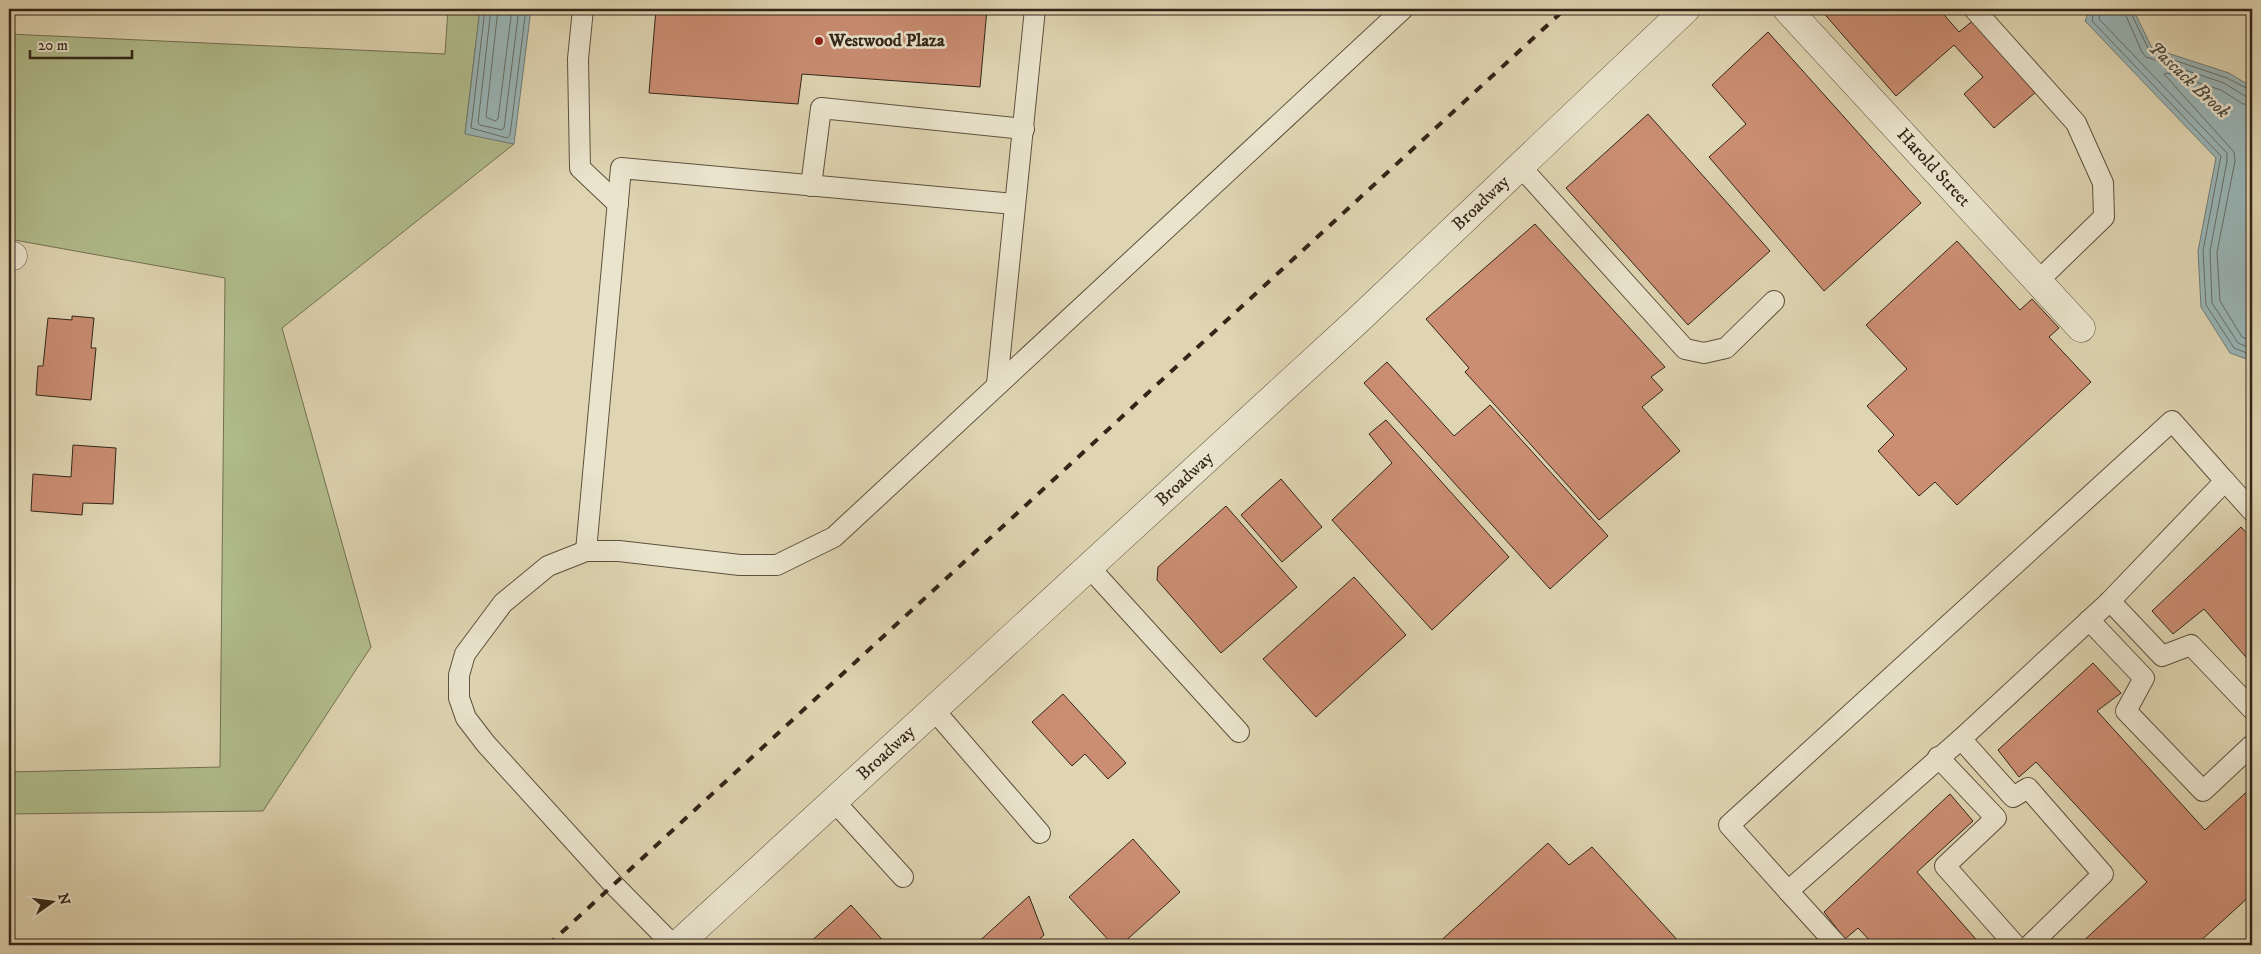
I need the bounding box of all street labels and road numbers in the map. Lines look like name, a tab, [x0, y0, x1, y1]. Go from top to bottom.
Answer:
street label: Harold Street	[1892, 124, 1975, 212]
street label: Broadway	[1448, 171, 1515, 236]
street label: Broadway	[1151, 447, 1219, 511]
street label: Broadway	[853, 721, 920, 785]

